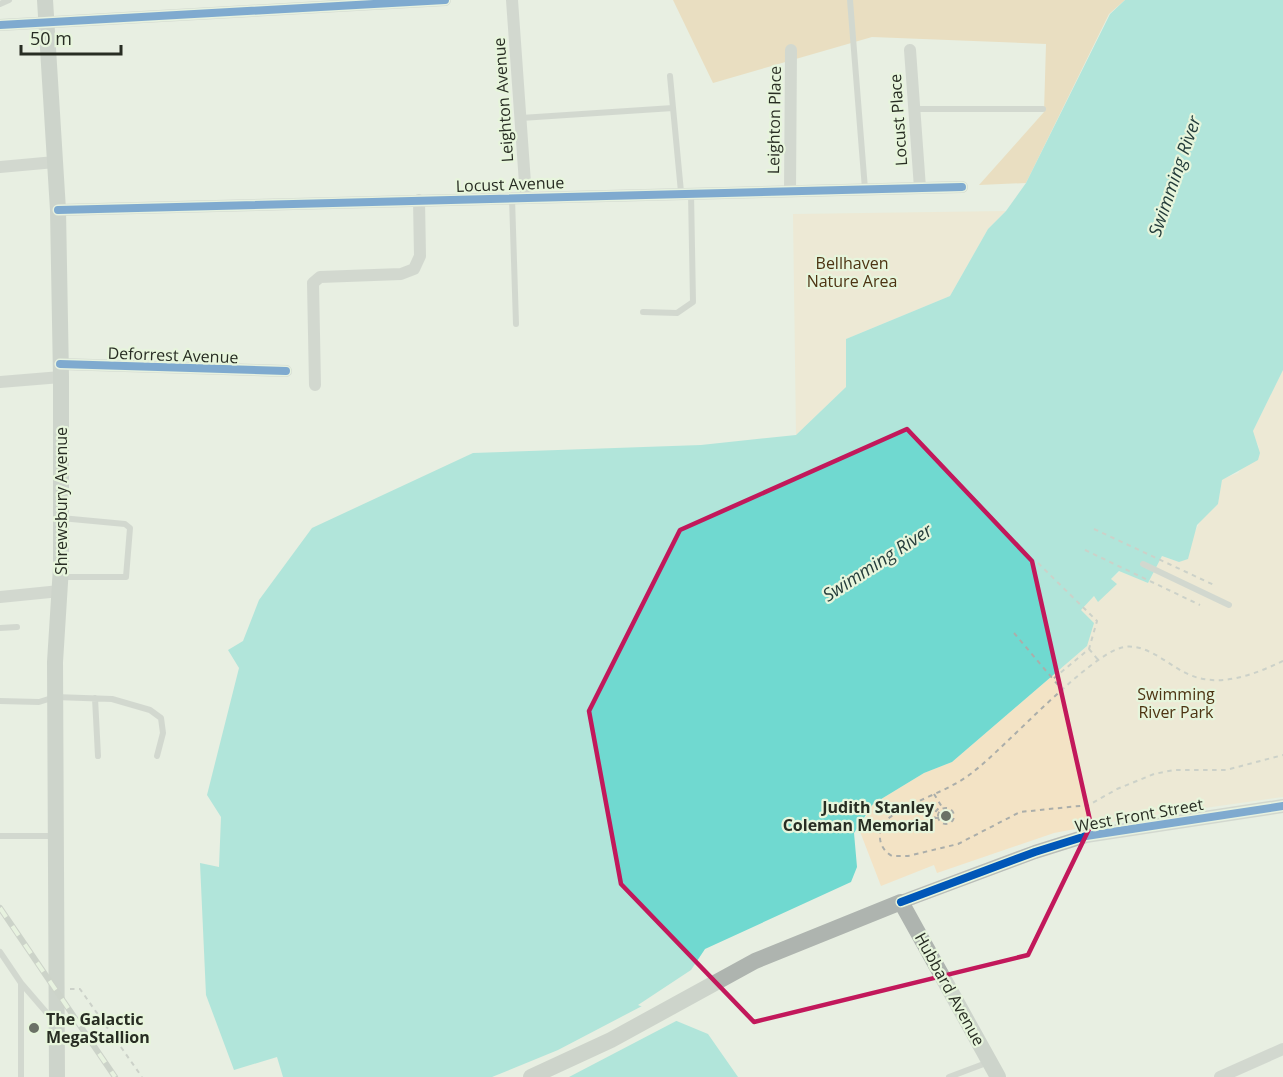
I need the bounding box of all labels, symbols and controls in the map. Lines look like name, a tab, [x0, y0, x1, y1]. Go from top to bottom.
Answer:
scale bar	[21, 18, 122, 56]
text: 50 m	[30, 26, 72, 50]
street label: Leighton Avenue	[488, 37, 518, 163]
street label: Leighton Place	[762, 66, 786, 174]
street label: Locust Place	[884, 73, 912, 167]
water label: Swimming River	[1142, 112, 1206, 239]
street label: Locust Avenue	[455, 171, 565, 197]
park label: Bellhaven Nature Area	[807, 252, 897, 292]
street label: Deforrest Avenue	[107, 342, 239, 368]
street label: Shrewsbury Avenue	[50, 427, 72, 575]
water label: Swimming River	[818, 517, 937, 606]
park label: Swimming River Park	[1137, 683, 1215, 723]
street label: West Front Street	[1073, 793, 1205, 837]
place label: Judith Stanley Coleman Memorial	[783, 796, 935, 836]
marker: Judith Stanley Coleman Memorial	[939, 809, 953, 823]
street label: Hubbard Avenue	[910, 928, 990, 1050]
place label: The Galactic MegaStallion	[46, 1008, 150, 1048]
marker: The Galactic MegaStallion	[27, 1021, 41, 1035]

